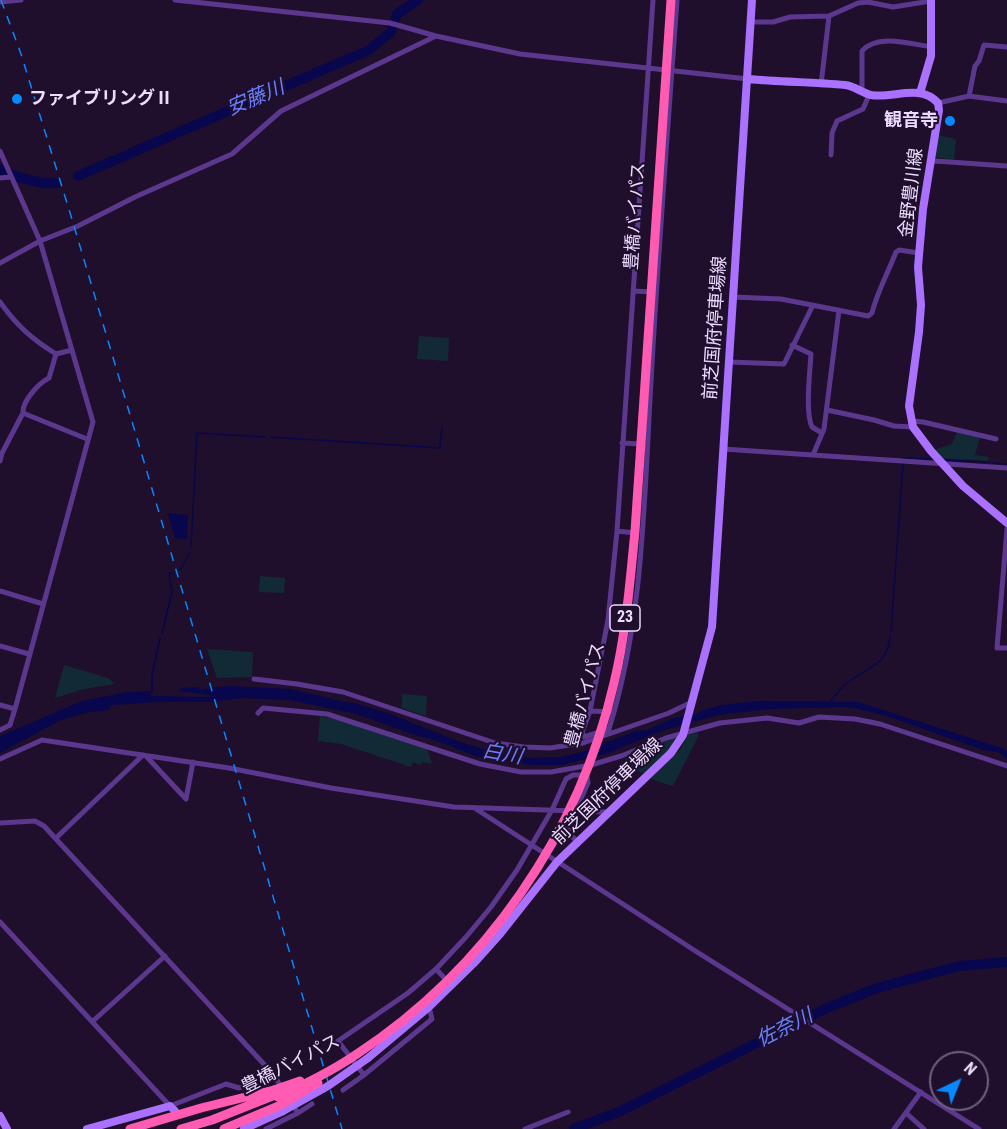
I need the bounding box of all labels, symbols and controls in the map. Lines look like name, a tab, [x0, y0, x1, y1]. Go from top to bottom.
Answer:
water label: 安藤川	[224, 76, 288, 122]
place label: ファイブリングⅡ	[29, 88, 173, 110]
marker: ファイブリングⅡ	[10, 92, 24, 106]
place label: 観音寺	[884, 110, 938, 132]
marker: 観音寺	[943, 114, 957, 128]
street label: 金野豊川線	[896, 147, 928, 239]
street label: 豊橋バイパス	[621, 161, 651, 271]
street label: 前芝国府停車場線	[700, 255, 732, 401]
road number: 23	[610, 605, 640, 631]
street label: 豊橋バイパス	[562, 640, 610, 750]
street label: 前芝国府停車場線	[549, 734, 667, 850]
water label: 白川	[480, 740, 524, 770]
water label: 佐奈川	[753, 1005, 817, 1053]
street label: 豊橋バイパス	[238, 1031, 344, 1099]
north arrow	[929, 1051, 989, 1111]
text: N	[960, 1059, 980, 1079]

